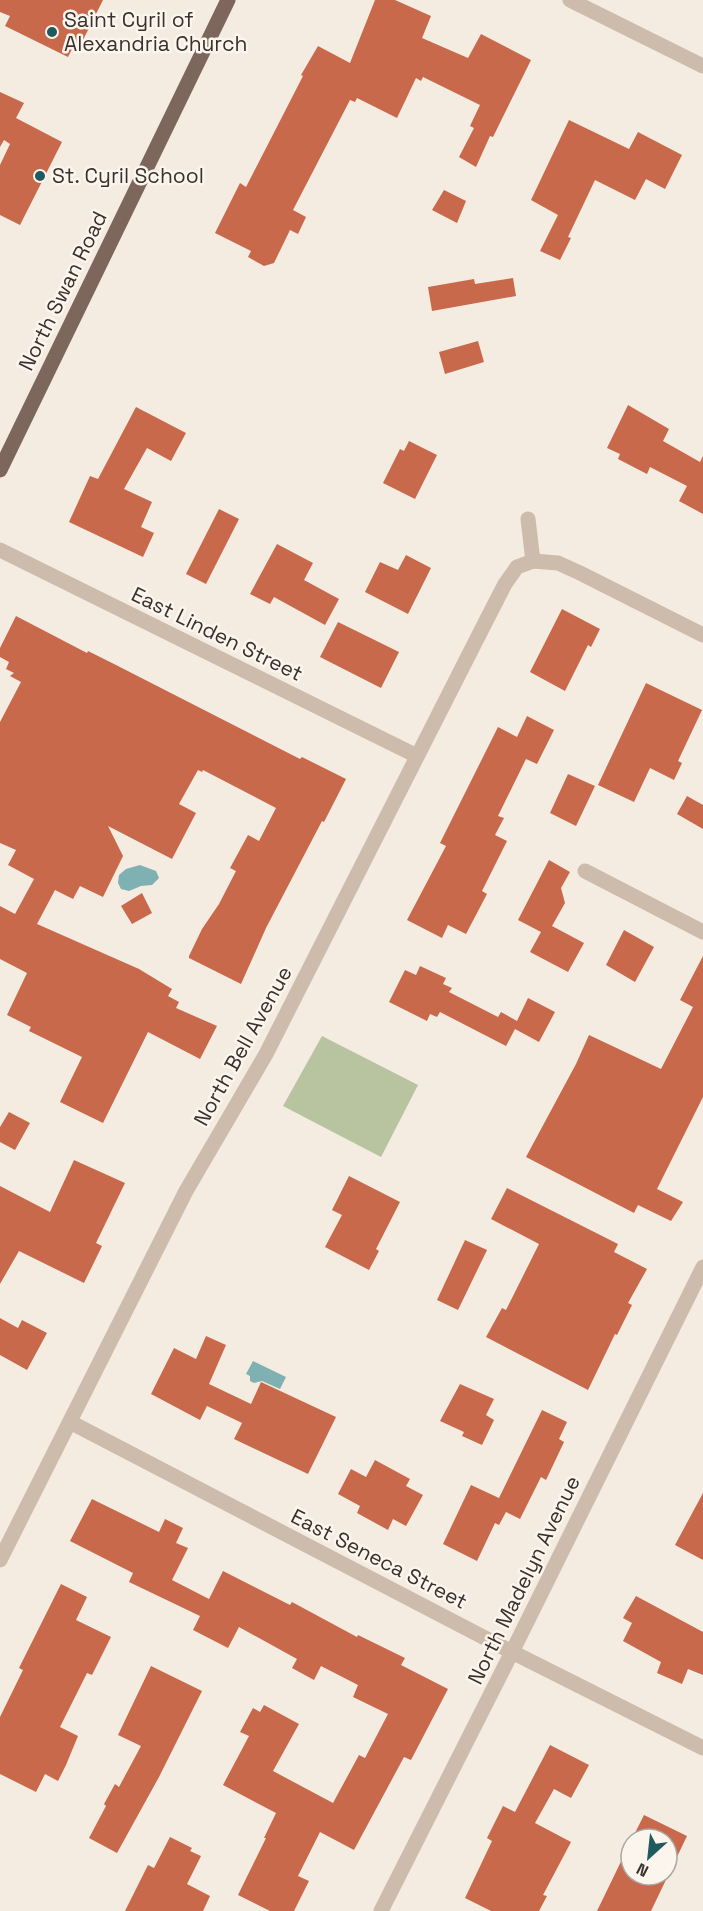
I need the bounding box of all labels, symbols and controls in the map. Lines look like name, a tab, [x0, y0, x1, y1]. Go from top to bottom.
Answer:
place label: Saint Cyril of Alexandria Church	[64, 6, 247, 57]
marker: Saint Cyril of Alexandria Church	[45, 25, 59, 39]
place label: St. Cyril School	[52, 162, 204, 189]
marker: St. Cyril School	[33, 169, 47, 183]
street label: North Swan Road	[12, 207, 113, 375]
street label: East Linden Street	[127, 580, 307, 687]
street label: North Bell Avenue	[187, 961, 298, 1130]
street label: North Madelyn Avenue	[461, 1471, 586, 1689]
street label: East Seneca Street	[286, 1502, 472, 1615]
north arrow	[619, 1827, 679, 1887]
text: N	[633, 1858, 652, 1882]

